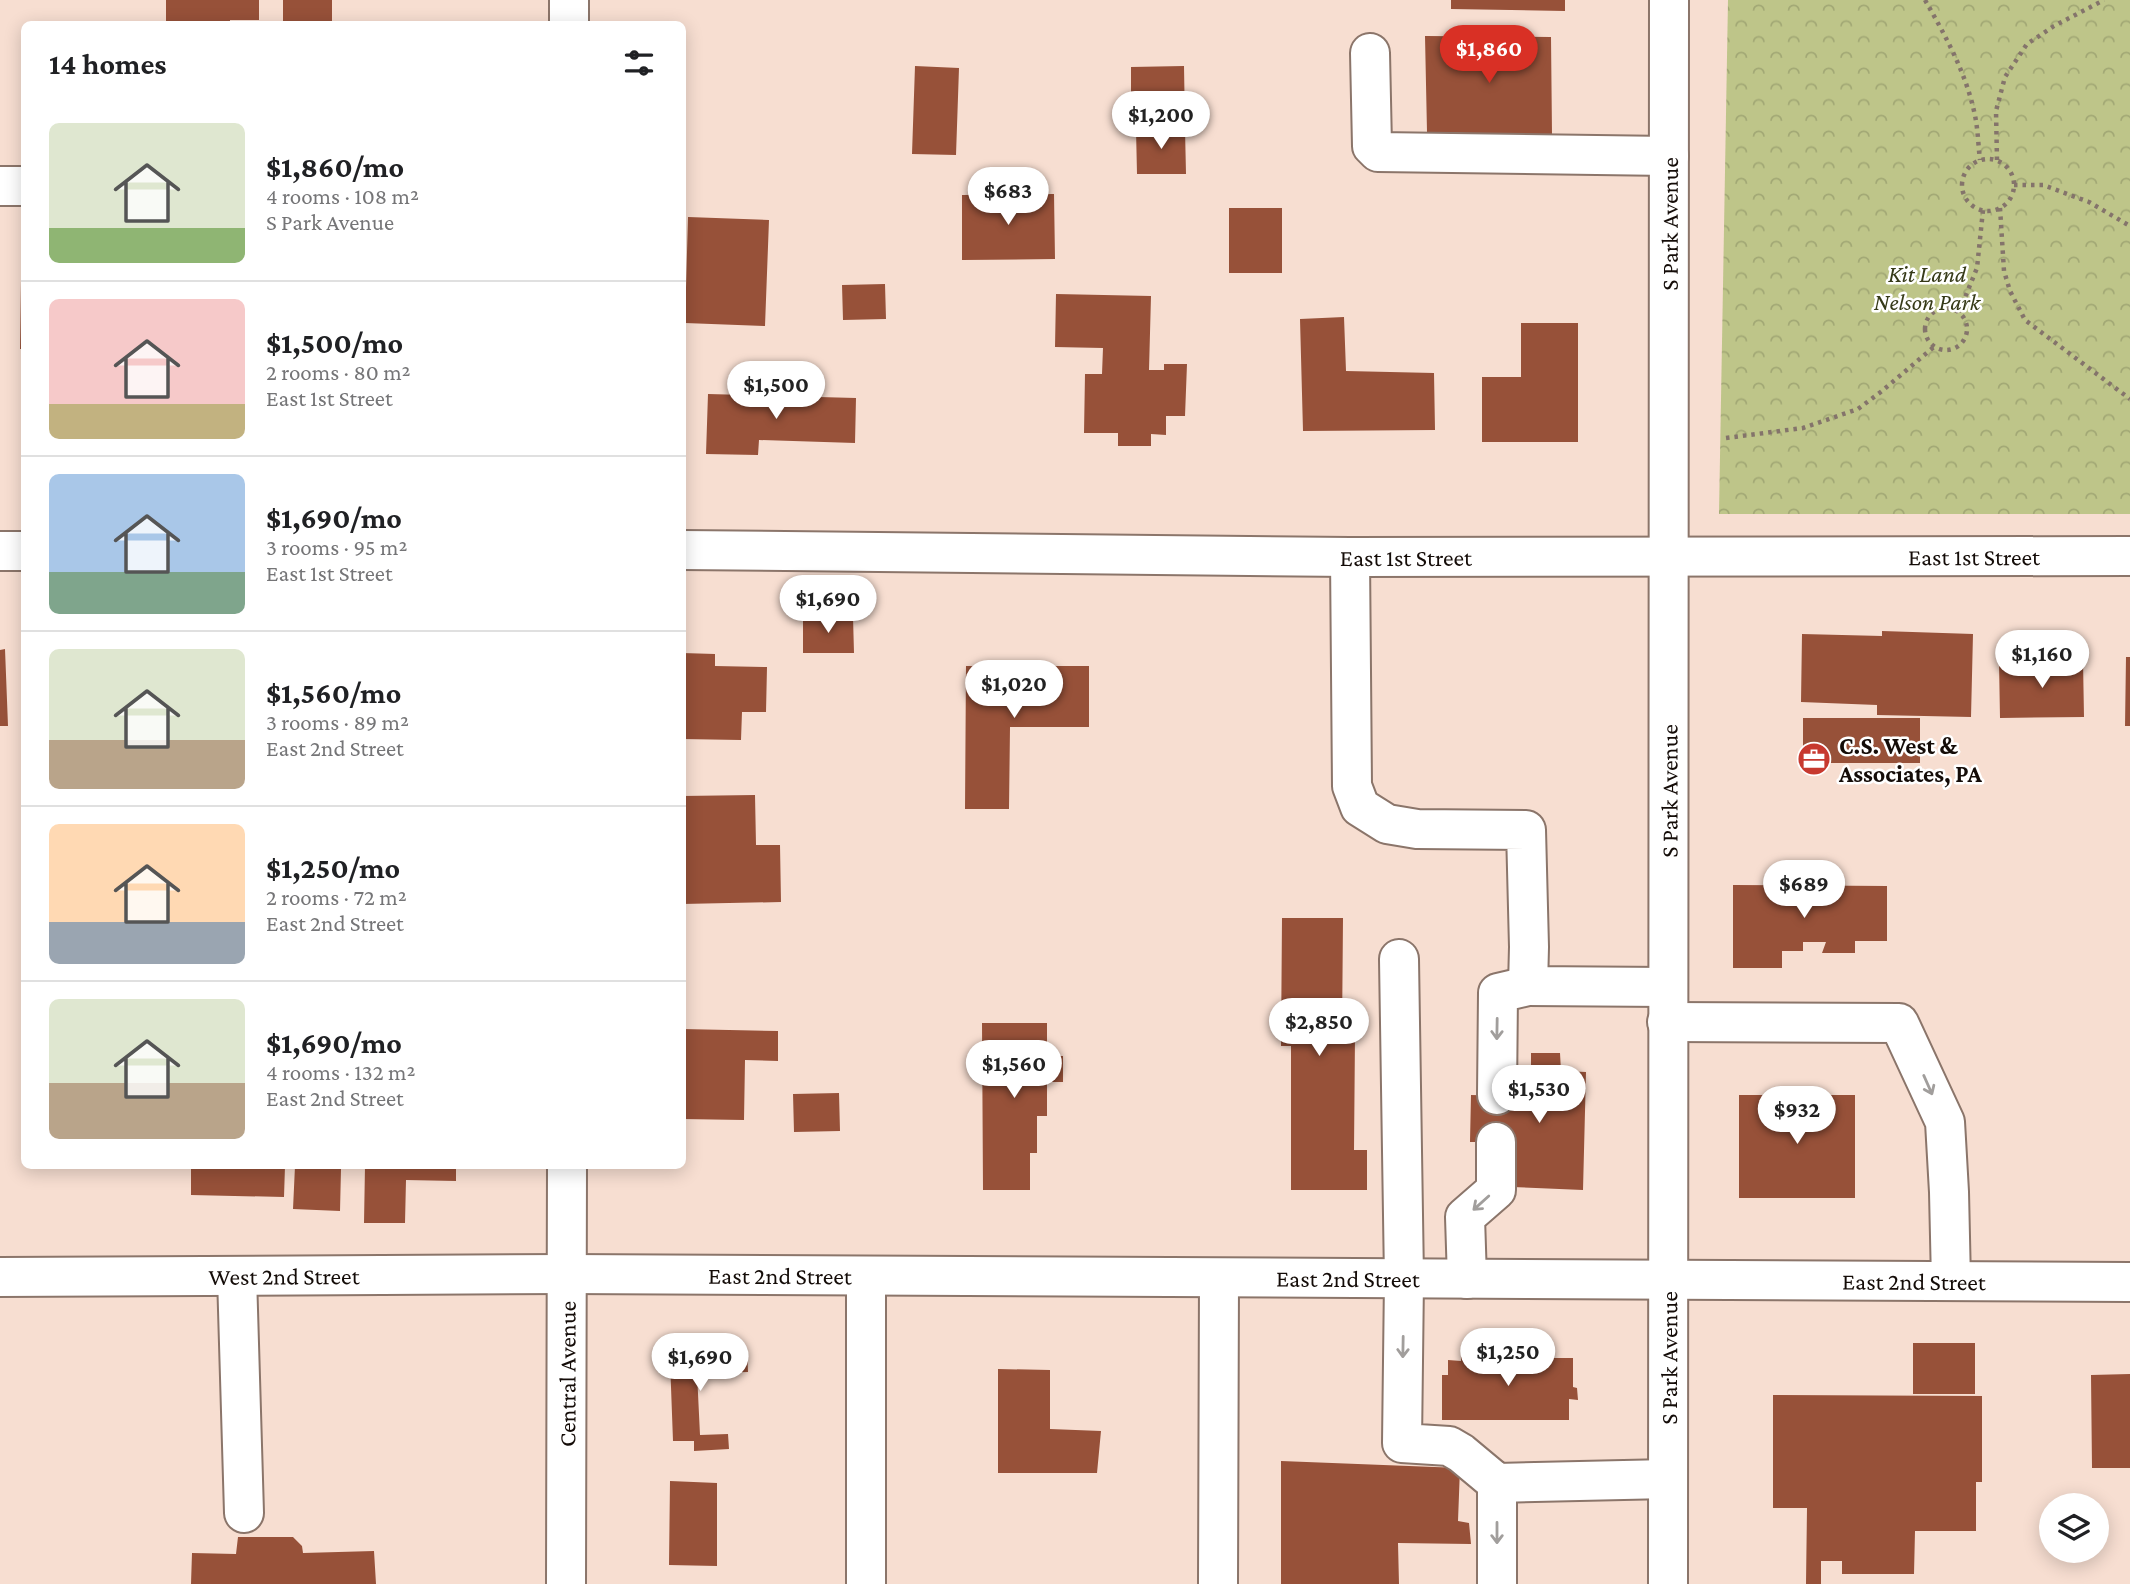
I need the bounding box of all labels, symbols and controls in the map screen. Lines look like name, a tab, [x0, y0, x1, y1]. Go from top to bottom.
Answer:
pin: $1,860	[1432, 25, 1546, 85]
text: $1,860	[1456, 35, 1522, 61]
icon: filters	[620, 44, 658, 82]
text: 14 homes	[49, 47, 167, 80]
pin: $1,200	[1104, 92, 1218, 151]
text: $1,200	[1128, 101, 1194, 127]
text: $1,860/mo	[266, 150, 404, 183]
icon: home	[105, 151, 189, 235]
street label: S Park Avenue	[1655, 157, 1682, 291]
pin: $683	[967, 168, 1049, 227]
text: $683	[984, 177, 1032, 203]
text: 4 rooms · 108 m²	[266, 183, 419, 209]
text: S Park Avenue	[266, 209, 394, 235]
park label: Kit Land Nelson Park	[1874, 260, 1982, 315]
text: $1,500/mo	[266, 326, 403, 359]
icon: home	[105, 327, 189, 411]
text: 2 rooms · 80 m²	[266, 359, 411, 385]
pin: $1,500	[719, 362, 833, 421]
text: $1,500	[743, 371, 809, 397]
text: East 1st Street	[266, 385, 393, 411]
text: $1,690/mo	[266, 501, 402, 534]
icon: home	[105, 502, 189, 586]
text: 3 rooms · 95 m²	[266, 534, 407, 560]
street label: East 1st Street	[1340, 543, 1473, 571]
street label: East 1st Street	[1908, 543, 2041, 570]
text: East 1st Street	[266, 560, 393, 586]
pin: $1,690	[771, 576, 885, 635]
text: $1,690	[796, 585, 860, 611]
pin: $1,160	[1985, 630, 2099, 690]
text: $1,160	[2011, 640, 2073, 666]
pin: $1,020	[957, 660, 1071, 720]
text: $1,020	[981, 670, 1047, 696]
text: $1,560/mo	[266, 676, 401, 709]
icon: home	[105, 677, 189, 761]
text: 3 rooms · 89 m²	[266, 709, 409, 735]
street label: S Park Avenue	[1655, 724, 1682, 858]
place label: C.S. West & Associates, PA	[1838, 732, 1982, 788]
text: East 2nd Street	[266, 735, 404, 761]
office icon: C.S. West & Associates, PA	[1795, 740, 1833, 778]
text: $1,250/mo	[266, 851, 400, 884]
icon: home	[105, 852, 189, 936]
pin: $689	[1763, 860, 1845, 920]
text: $689	[1779, 870, 1829, 896]
text: 2 rooms · 72 m²	[266, 884, 407, 910]
text: East 2nd Street	[266, 910, 404, 936]
pin: $2,850	[1262, 998, 1376, 1058]
text: $2,850	[1285, 1008, 1353, 1034]
one-way arrow	[1491, 1017, 1504, 1040]
text: $1,690/mo	[266, 1026, 402, 1059]
icon: home	[105, 1027, 189, 1111]
pin: $1,560	[957, 1040, 1071, 1100]
text: $1,560	[982, 1050, 1046, 1076]
text: 4 rooms · 132 m²	[266, 1059, 415, 1085]
pin: $1,530	[1482, 1066, 1596, 1125]
one-way arrow	[1923, 1073, 1936, 1095]
text: $1,530	[1508, 1075, 1570, 1101]
text: East 2nd Street	[266, 1085, 404, 1111]
pin: $932	[1756, 1086, 1838, 1146]
text: $932	[1774, 1096, 1820, 1122]
one-way arrow	[1472, 1195, 1490, 1211]
street label: East 2nd Street	[708, 1261, 853, 1289]
street label: West 2nd Street	[208, 1262, 361, 1289]
street label: East 2nd Street	[1276, 1264, 1421, 1292]
street label: East 2nd Street	[1842, 1267, 1987, 1295]
street label: S Park Avenue	[1655, 1291, 1682, 1425]
street label: Central Avenue	[553, 1301, 580, 1447]
pin: $1,250	[1451, 1328, 1565, 1388]
pin: $1,690	[643, 1334, 757, 1393]
one-way arrow	[1396, 1336, 1410, 1359]
text: $1,250	[1476, 1338, 1540, 1364]
text: $1,690	[668, 1343, 732, 1369]
map controls	[2039, 1493, 2109, 1563]
button: layers	[2039, 1493, 2109, 1563]
one-way arrow	[1490, 1522, 1504, 1545]

